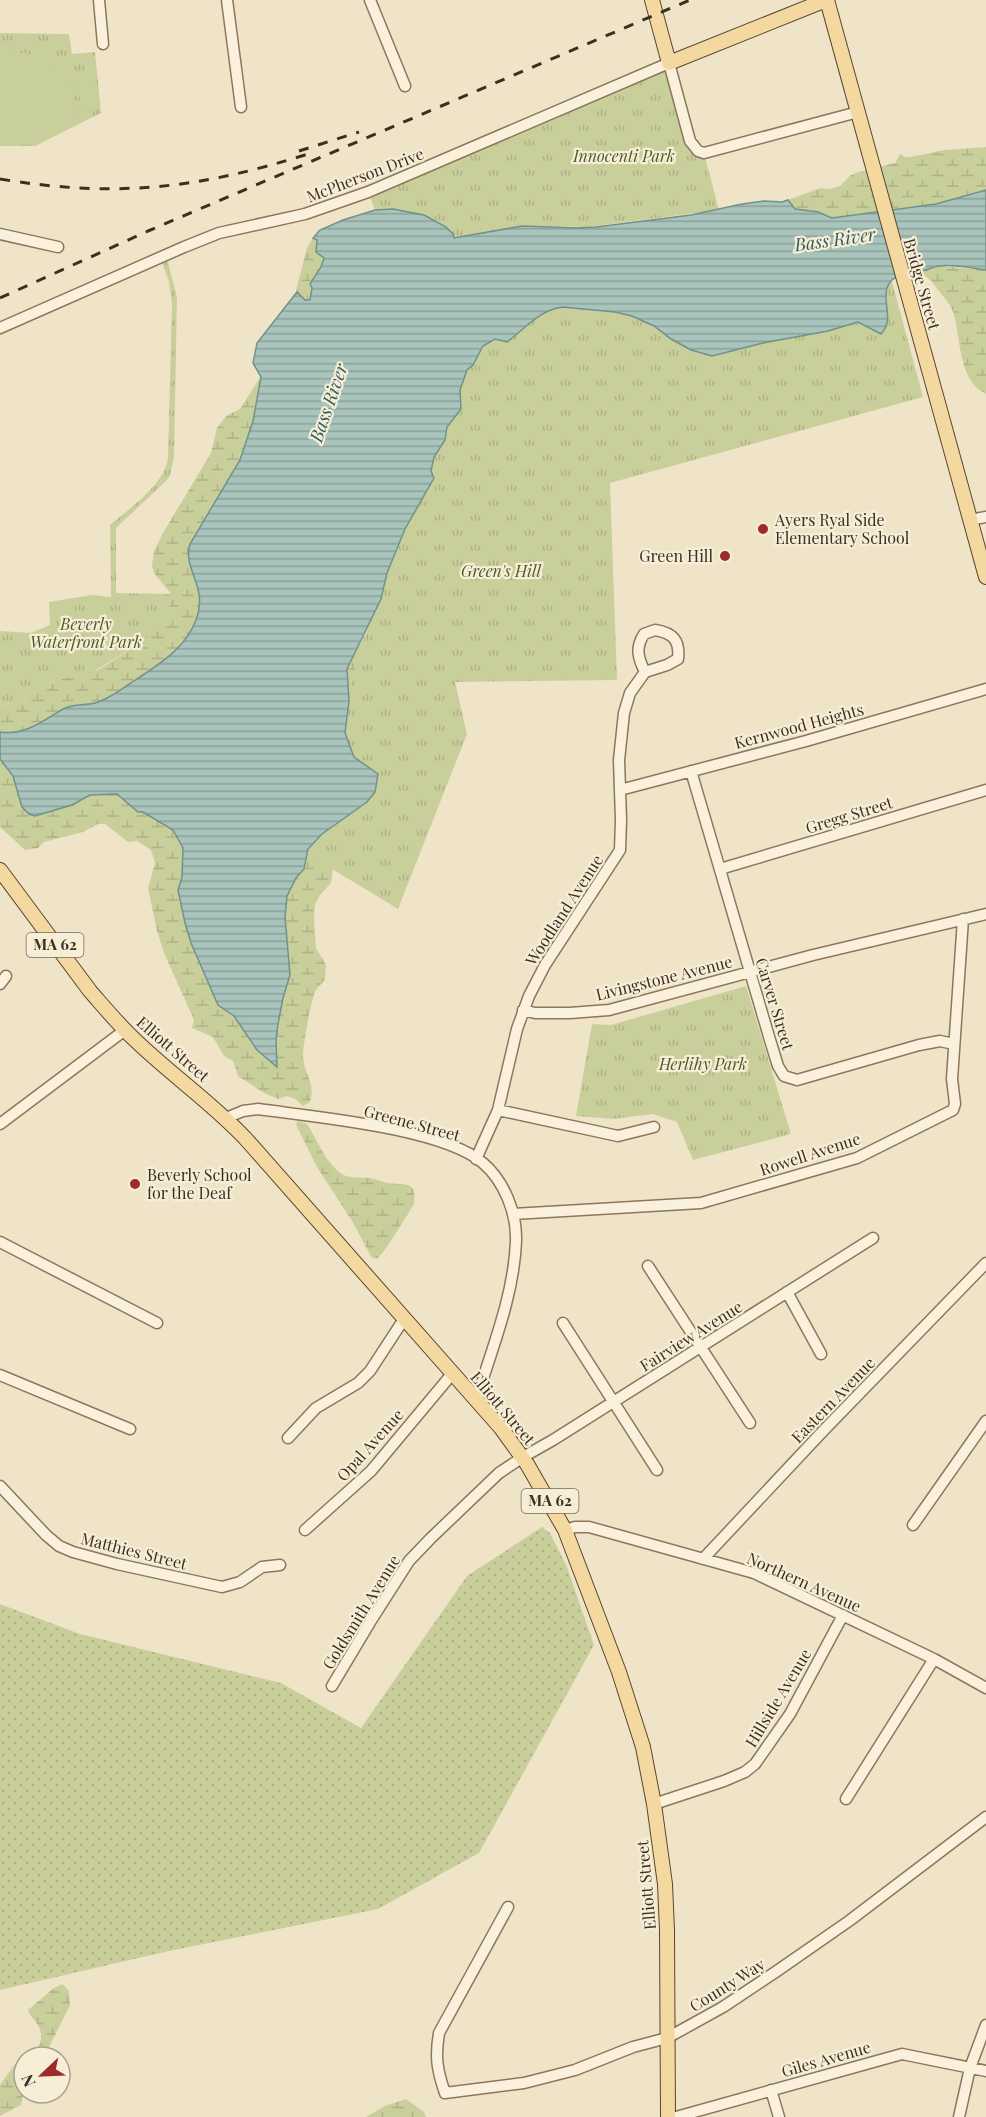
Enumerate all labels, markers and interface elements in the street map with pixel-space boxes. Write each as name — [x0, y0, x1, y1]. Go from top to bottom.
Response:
street label: McPherson Drive — [303, 143, 426, 207]
park label: Innocenti Park — [572, 145, 675, 166]
water label: Bass River — [792, 221, 878, 257]
street label: Bridge Street — [899, 236, 946, 332]
water label: Bass River — [303, 359, 353, 446]
place label: Ayers Ryal Side Elementary School — [774, 509, 910, 548]
marker: Ayers Ryal Side Elementary School — [756, 522, 770, 536]
place label: Green Hill — [639, 545, 713, 566]
marker: Green Hill — [718, 549, 732, 563]
park label: Green's Hill — [461, 560, 541, 581]
park label: Beverly Waterfront Park — [30, 613, 142, 652]
street label: Kernwood Heights — [732, 698, 866, 753]
street label: Gregg Street — [803, 791, 895, 838]
street label: Woodland Avenue — [519, 850, 607, 970]
road number: MA 62 — [26, 933, 84, 957]
street label: Livingstone Avenue — [593, 950, 734, 1005]
street label: Carver Street — [751, 955, 800, 1053]
street label: Elliott Street — [133, 1011, 214, 1086]
park label: Herlihy Park — [658, 1053, 747, 1074]
street label: Greene Street — [362, 1100, 463, 1146]
street label: Rowell Avenue — [757, 1127, 863, 1180]
place label: Beverly School for the Deaf — [147, 1164, 252, 1203]
marker: Beverly School for the Deaf — [128, 1177, 142, 1191]
street label: Fairview Avenue — [635, 1296, 746, 1376]
street label: Eastern Avenue — [786, 1352, 879, 1447]
street label: Elliott Street — [467, 1367, 540, 1449]
street label: Opal Avenue — [332, 1404, 408, 1485]
road number: MA 62 — [522, 1489, 578, 1513]
street label: Matthies Street — [79, 1527, 190, 1574]
street label: Northern Avenue — [744, 1547, 865, 1616]
street label: Goldsmith Avenue — [317, 1551, 404, 1673]
street label: Hillside Avenue — [740, 1645, 815, 1751]
street label: Elliott Street — [631, 1839, 660, 1931]
street label: County Way — [685, 1953, 768, 2016]
street label: Giles Avenue — [779, 2036, 873, 2081]
north arrow — [12, 2045, 72, 2105]
text: N — [16, 2071, 40, 2090]

